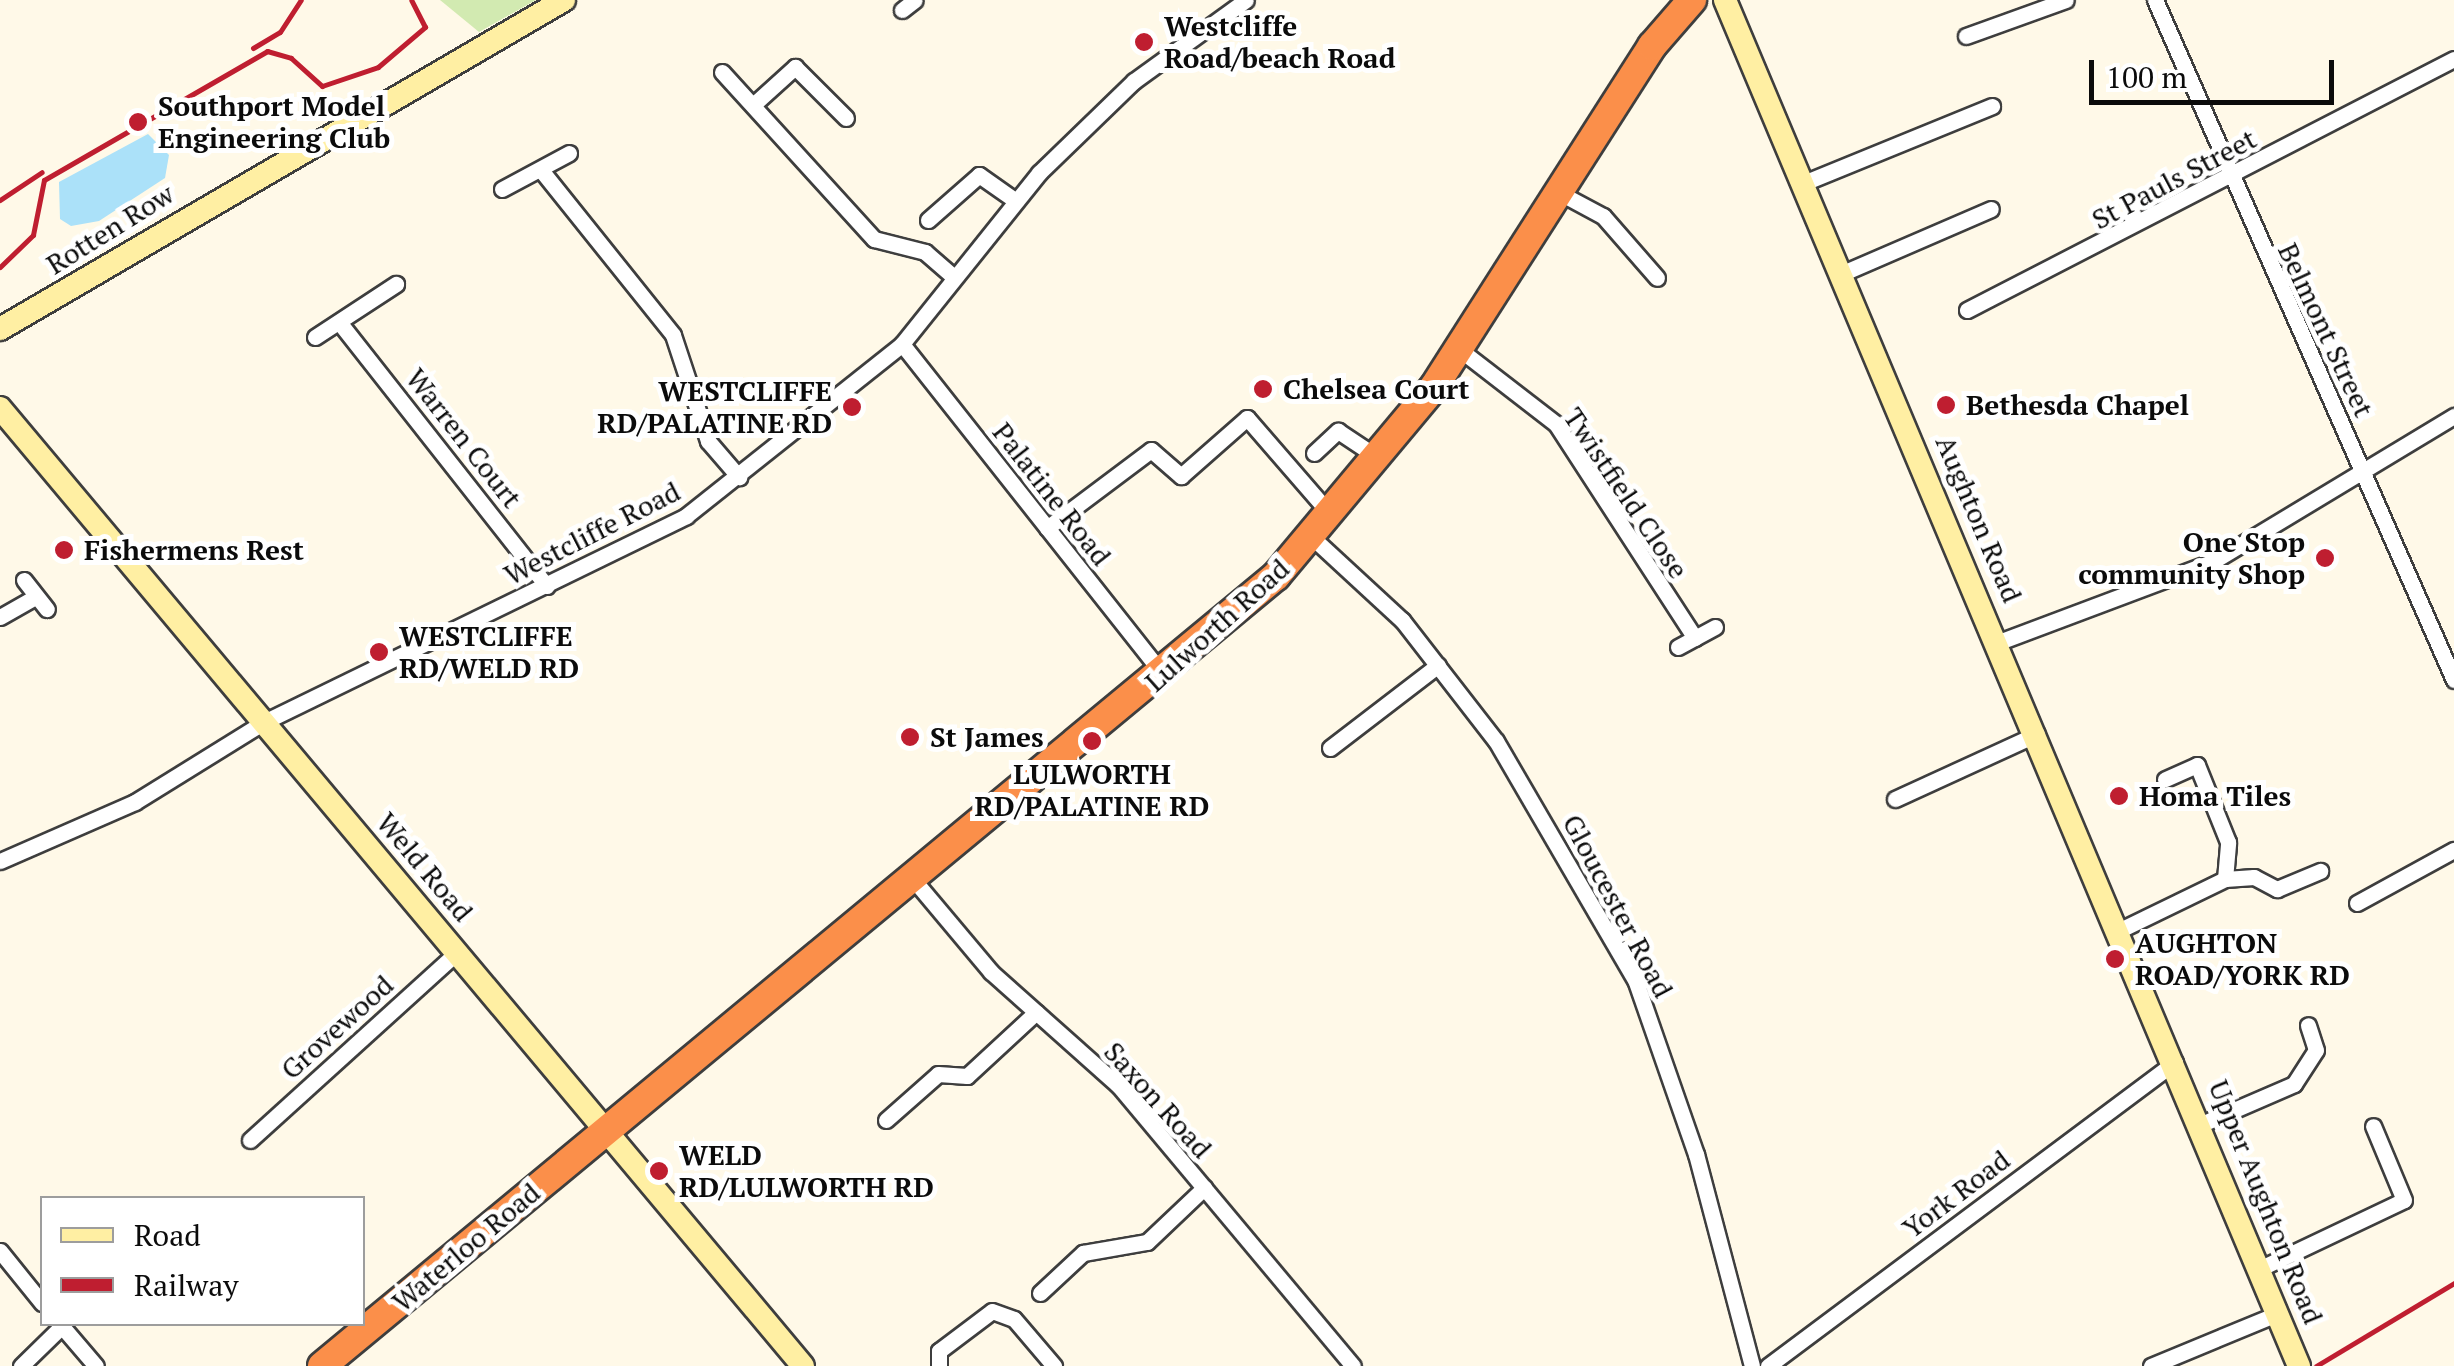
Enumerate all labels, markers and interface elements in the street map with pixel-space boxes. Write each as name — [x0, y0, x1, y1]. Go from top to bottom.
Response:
place label: Westcliffe Road/beach Road — [1164, 9, 1395, 75]
marker: Westcliffe Road/beach Road — [1133, 31, 1155, 53]
scale bar — [2094, 40, 2339, 102]
text: 100 m — [2106, 57, 2187, 97]
place label: Southport Model Engineering Club — [158, 89, 390, 155]
marker: Southport Model Engineering Club — [127, 111, 149, 133]
street label: St Pauls Street — [2086, 122, 2262, 236]
street label: Rotten Row — [40, 177, 180, 281]
street label: Belmont Street — [2271, 238, 2381, 422]
street label: Warren Court — [399, 362, 529, 514]
place label: Chelsea Court — [1283, 372, 1469, 406]
place label: WESTCLIFFE RD/PALATINE RD — [597, 374, 832, 440]
marker: Chelsea Court — [1252, 378, 1274, 400]
place label: Bethesda Chapel — [1966, 388, 2189, 422]
marker: Bethesda Chapel — [1935, 394, 1957, 416]
marker: WESTCLIFFE RD/PALATINE RD — [841, 396, 863, 418]
street label: Twistfield Close — [1557, 401, 1695, 585]
street label: Palatine Road — [986, 416, 1118, 572]
street label: Aughton Road — [1929, 430, 2029, 608]
street label: Westcliffe Road — [498, 474, 686, 592]
place label: One Stop community Shop — [2078, 525, 2305, 591]
place label: Fishermens Rest — [84, 533, 304, 567]
marker: Fishermens Rest — [53, 539, 75, 561]
marker: One Stop community Shop — [2314, 547, 2336, 569]
street label: Lulworth Road — [1138, 552, 1296, 698]
place label: WESTCLIFFE RD/WELD RD — [399, 619, 579, 685]
marker: WESTCLIFFE RD/WELD RD — [368, 641, 390, 663]
place label: St James — [930, 720, 1044, 754]
marker: St James — [899, 726, 921, 748]
marker: LULWORTH RD/PALATINE RD — [1081, 730, 1103, 752]
place label: LULWORTH RD/PALATINE RD — [975, 757, 1209, 823]
place label: Homa Tiles — [2139, 779, 2291, 813]
marker: Homa Tiles — [2108, 785, 2130, 807]
street label: Weld Road — [370, 806, 480, 928]
street label: Gloucester Road — [1556, 809, 1680, 1003]
place label: AUGHTON ROAD/YORK RD — [2135, 926, 2350, 992]
marker: AUGHTON ROAD/YORK RD — [2104, 948, 2126, 970]
street label: Grovewood — [274, 968, 400, 1086]
street label: Saxon Road — [1097, 1035, 1219, 1165]
street label: Upper Aughton Road — [2202, 1075, 2330, 1329]
place label: WELD RD/LULWORTH RD — [679, 1138, 934, 1204]
street label: York Road — [1896, 1143, 2016, 1245]
marker: WELD RD/LULWORTH RD — [648, 1160, 670, 1182]
street label: Waterloo Road — [385, 1176, 547, 1318]
legend — [40, 1196, 365, 1326]
text: Road — [134, 1215, 201, 1255]
text: Railway — [134, 1265, 238, 1305]

